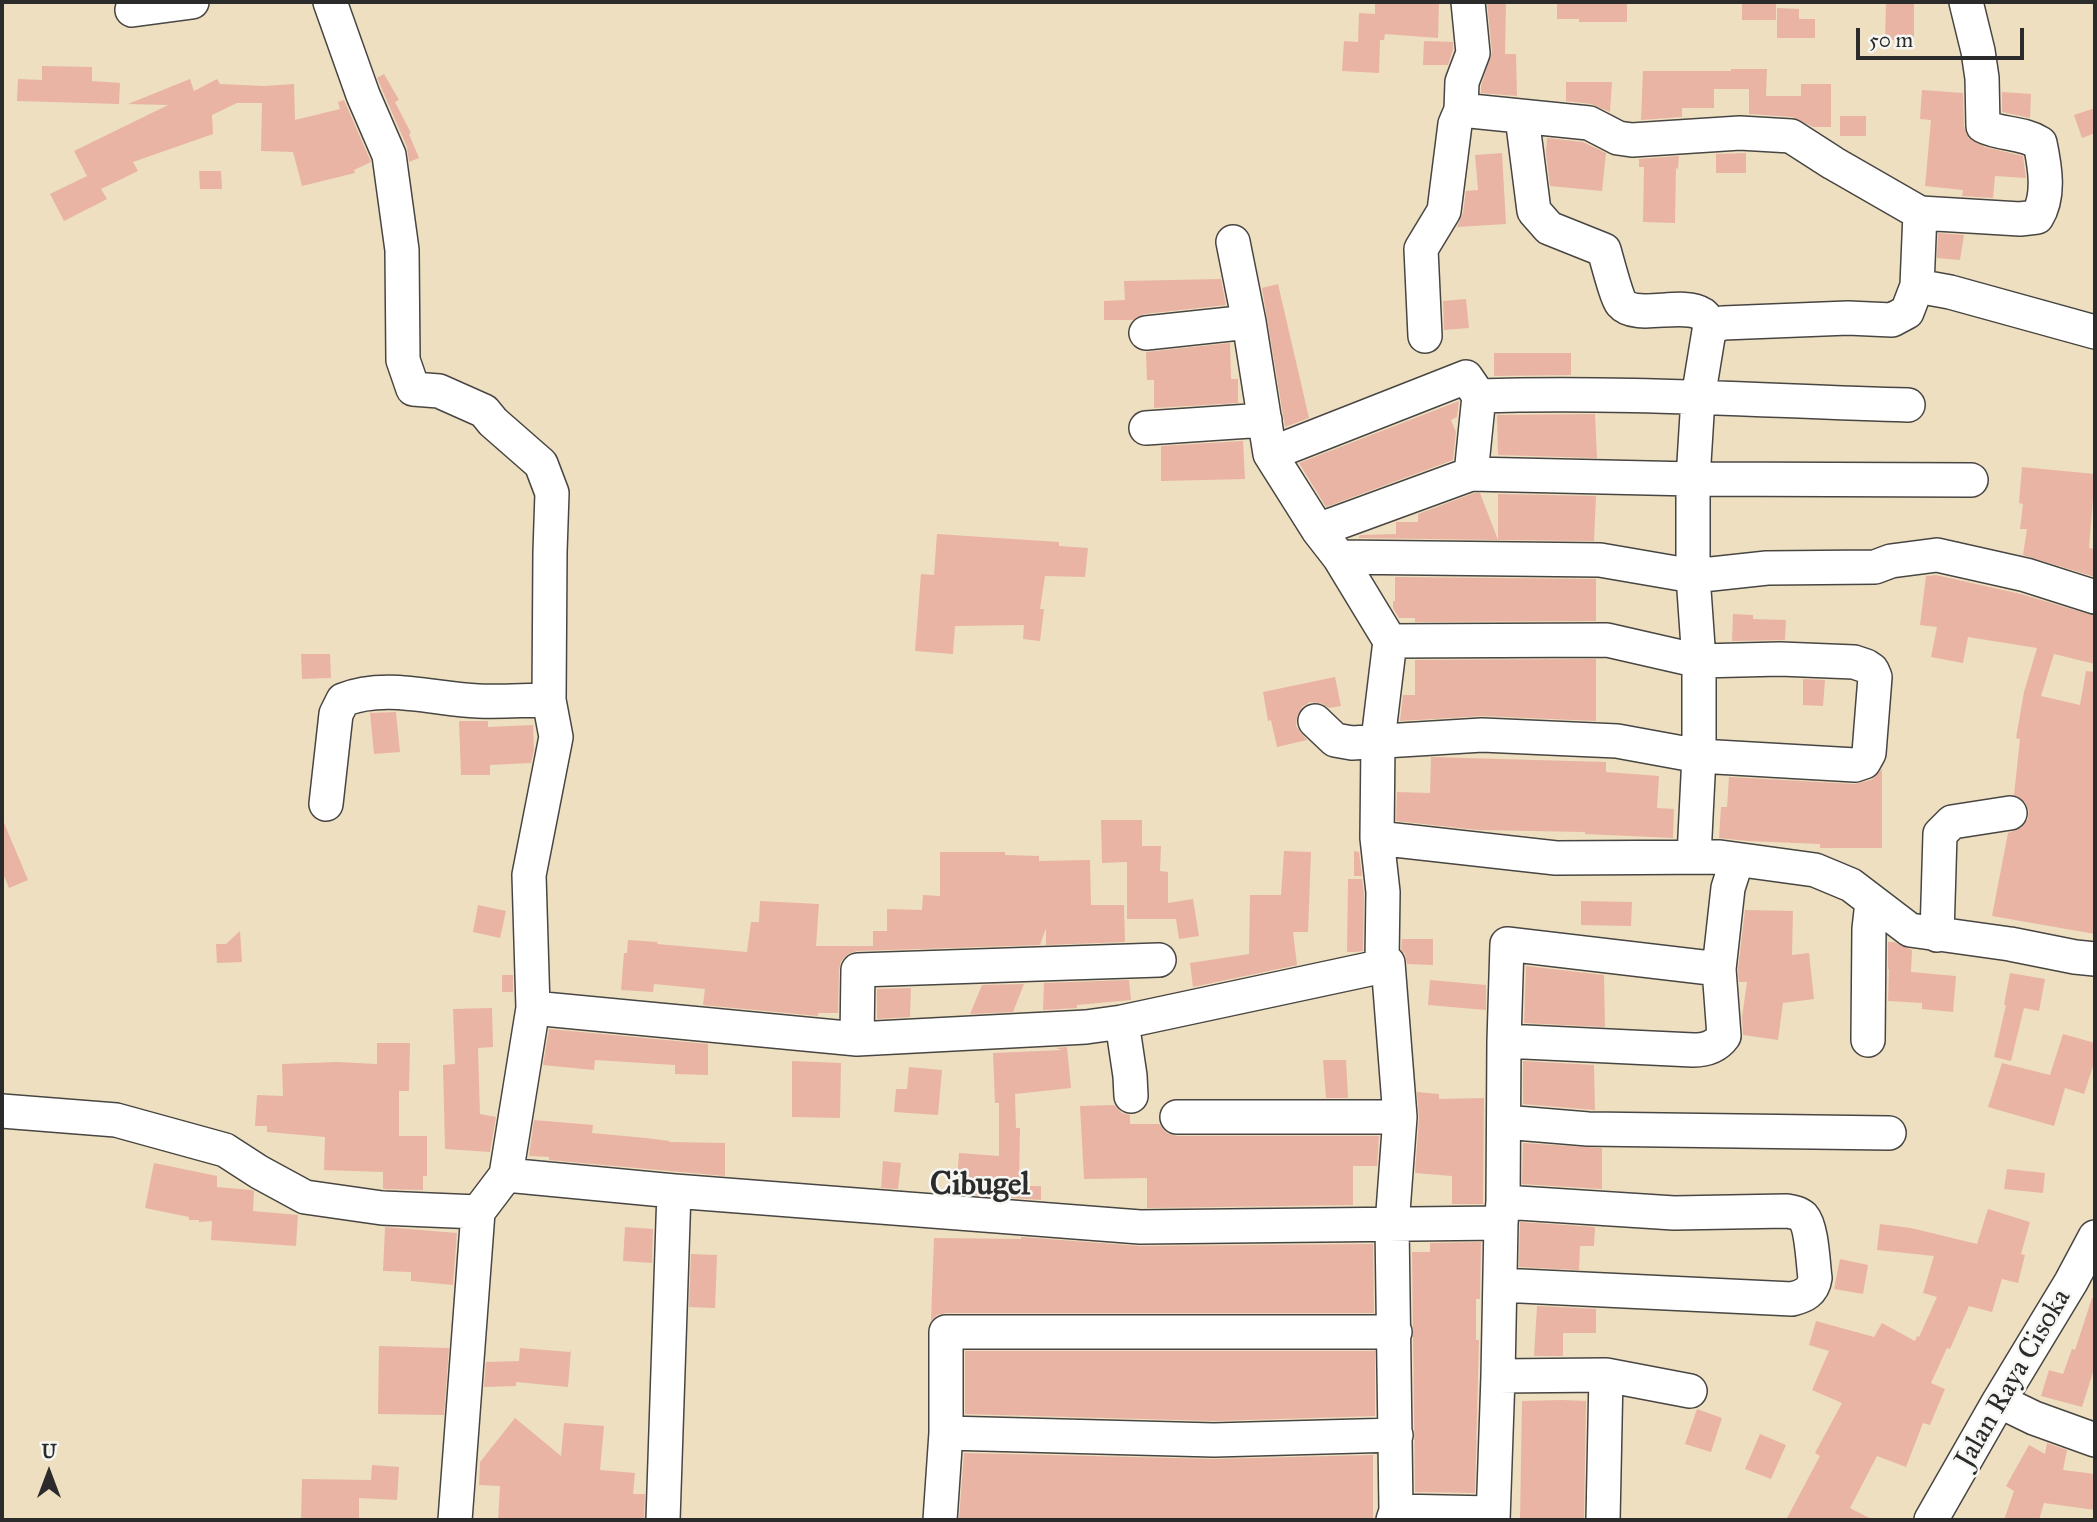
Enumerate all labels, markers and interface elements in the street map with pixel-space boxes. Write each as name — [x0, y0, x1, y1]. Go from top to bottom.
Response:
scale bar — [1859, 14, 2027, 58]
text: 50 m — [1869, 27, 1913, 53]
district label: Cibugel — [930, 1167, 1030, 1205]
street label: Jalan Raya Cisoka — [1949, 1284, 2079, 1474]
north arrow — [14, 1438, 84, 1508]
text: U — [41, 1440, 57, 1463]

